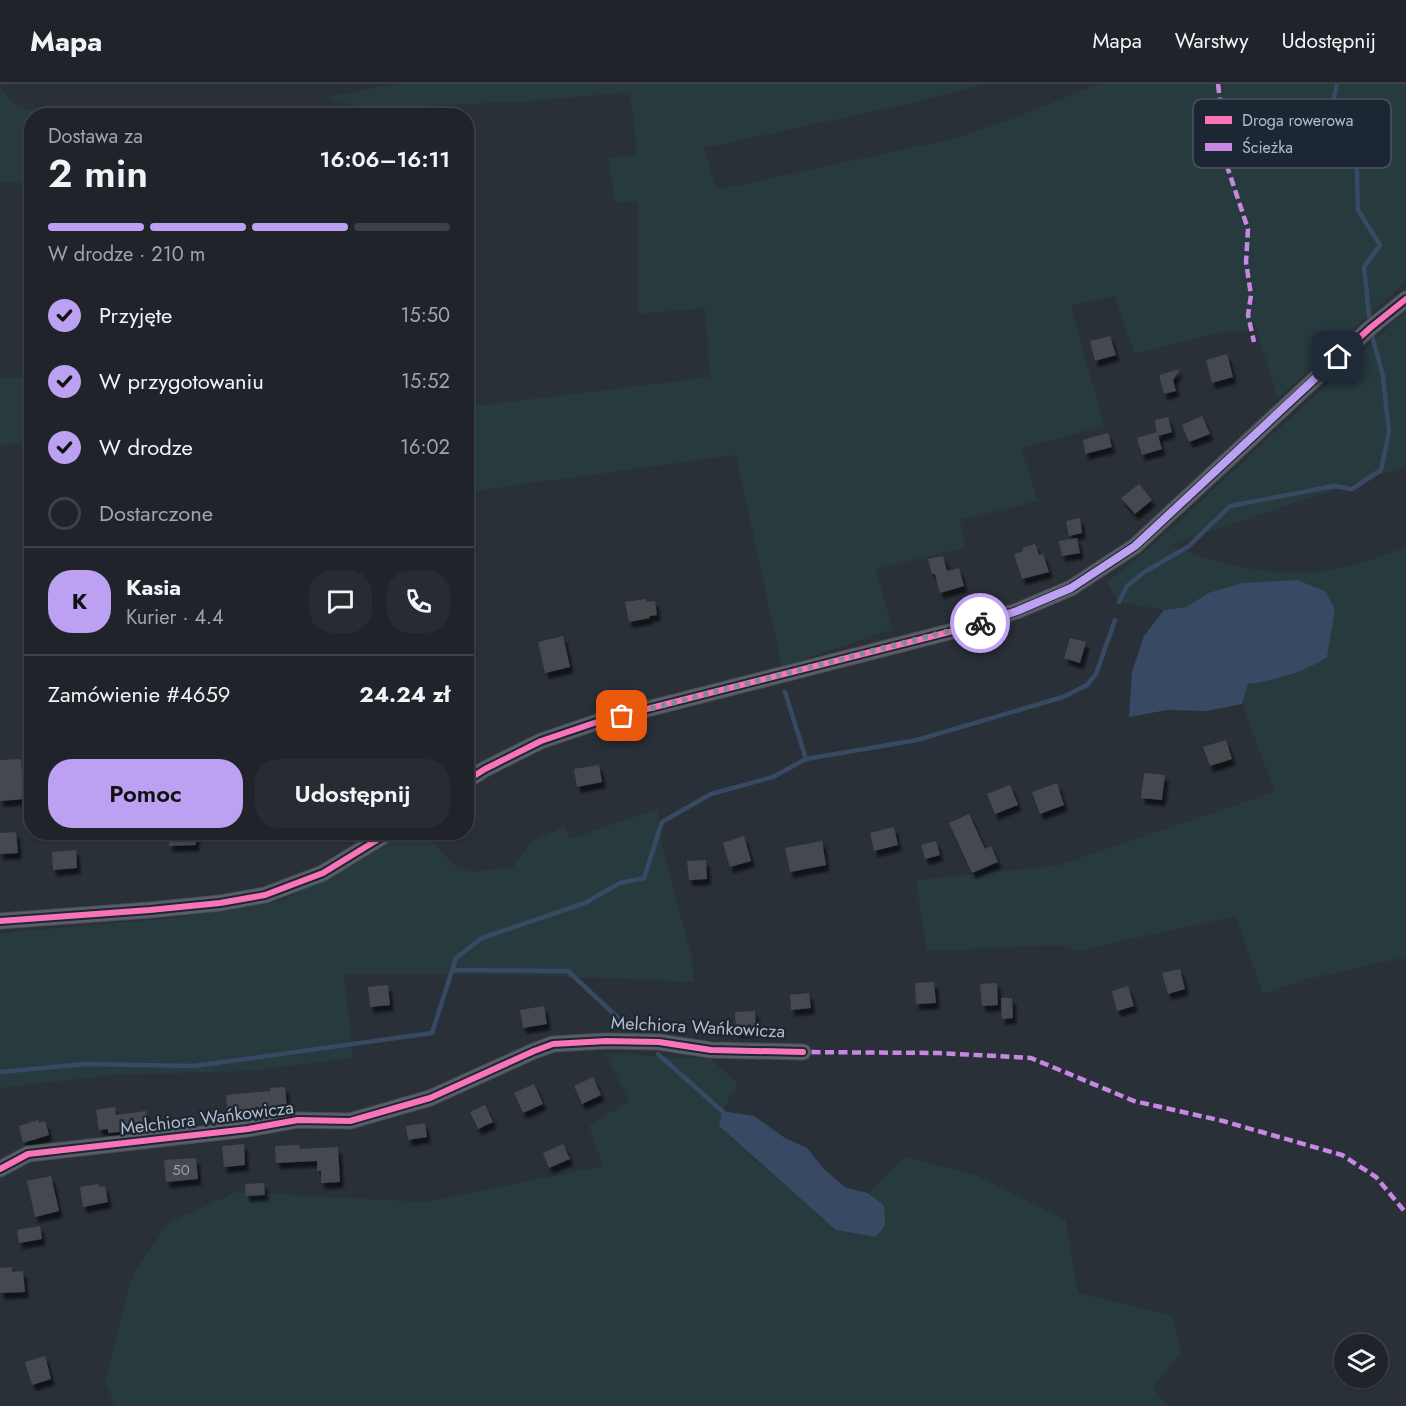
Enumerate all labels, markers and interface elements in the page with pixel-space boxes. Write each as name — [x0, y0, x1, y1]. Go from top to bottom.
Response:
text: Mapa — [30, 21, 102, 62]
text: Mapa — [1093, 26, 1142, 56]
text: Warstwy — [1175, 26, 1248, 56]
text: Udostępnij — [1281, 26, 1376, 56]
legend — [1193, 99, 1391, 168]
text: Droga rowerowa — [1242, 109, 1353, 132]
text: Dostawa za — [48, 122, 143, 151]
text: Ścieżka — [1242, 136, 1293, 159]
text: 16:06–16:11 — [320, 143, 450, 175]
text: 2 min — [48, 145, 148, 202]
text: W drodze · 210 m — [48, 240, 205, 269]
icon: check — [48, 299, 81, 332]
text: Przyjęte — [99, 299, 172, 331]
text: 15:50 — [400, 301, 450, 330]
pin — [1312, 331, 1363, 382]
icon: home — [1321, 340, 1354, 373]
icon: check — [48, 365, 81, 398]
text: W przygotowaniu — [99, 365, 264, 397]
text: 15:52 — [401, 367, 450, 396]
icon: check — [48, 431, 81, 464]
text: W drodze — [99, 431, 193, 463]
text: 16:02 — [400, 433, 450, 462]
text: Dostarczone — [99, 497, 213, 529]
button: chat — [309, 570, 372, 633]
button: phone — [387, 570, 450, 633]
text: Kasia — [126, 571, 181, 603]
text: K — [72, 585, 87, 617]
courier — [950, 593, 1010, 653]
text: Kurier · 4.4 — [126, 603, 224, 632]
icon: bike — [964, 607, 997, 640]
text: Zamówienie #4659 — [48, 678, 231, 710]
text: 24.24 zł — [359, 678, 450, 710]
pin — [596, 690, 647, 741]
icon: bag — [605, 699, 638, 732]
button: Pomoc — [48, 759, 243, 828]
button: Udostępnij — [255, 759, 450, 828]
street label: Melchiora Wańkowicza — [610, 1009, 786, 1045]
street label: Melchiora Wańkowicza — [119, 1094, 295, 1142]
house number: 50 — [172, 1159, 190, 1181]
map controls — [1334, 1334, 1388, 1388]
button: layers — [1334, 1334, 1388, 1388]

